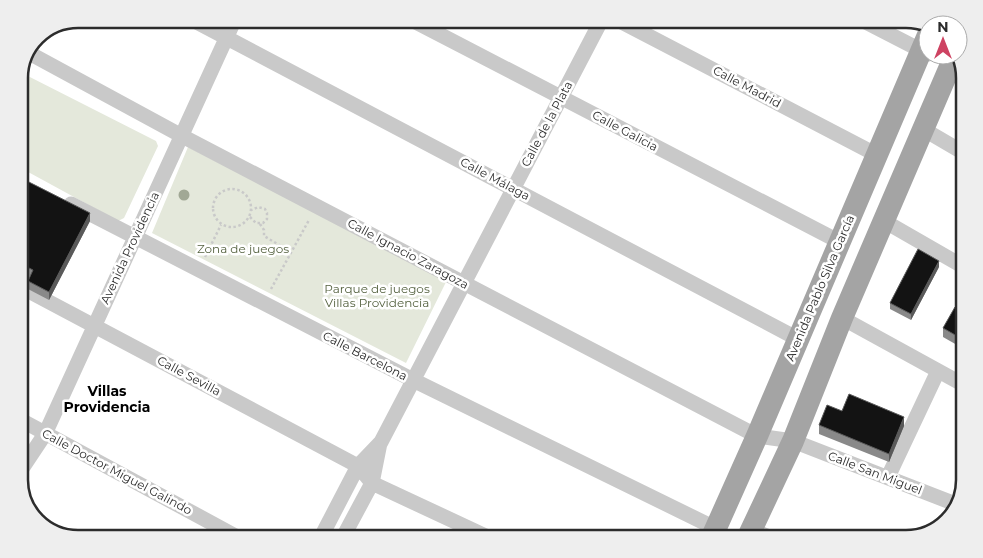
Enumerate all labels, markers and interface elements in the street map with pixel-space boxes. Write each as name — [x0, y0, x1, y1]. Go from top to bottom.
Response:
north arrow — [918, 15, 968, 65]
text: N — [937, 18, 949, 36]
street label: Calle Madrid — [711, 62, 784, 111]
street label: Calle de la Plata — [518, 78, 575, 169]
street label: Calle Galicia — [590, 107, 661, 154]
street label: Calle Málaga — [458, 154, 533, 203]
street label: Avenida Providencia — [97, 189, 162, 306]
street label: Avenida Pablo Silva García — [782, 212, 857, 363]
street label: Calle Ignacio Zaragoza — [345, 215, 471, 292]
park label: Zona de juegos — [197, 241, 289, 256]
park label: Parque de juegos Villas Providencia — [324, 281, 430, 310]
street label: Calle Barcelona — [320, 328, 410, 383]
street label: Calle Sevilla — [155, 352, 224, 399]
district label: Villas Providencia — [64, 382, 150, 416]
street label: Calle Doctor Miguel Galindo — [40, 426, 195, 518]
street label: Calle San Miguel — [826, 448, 924, 497]

